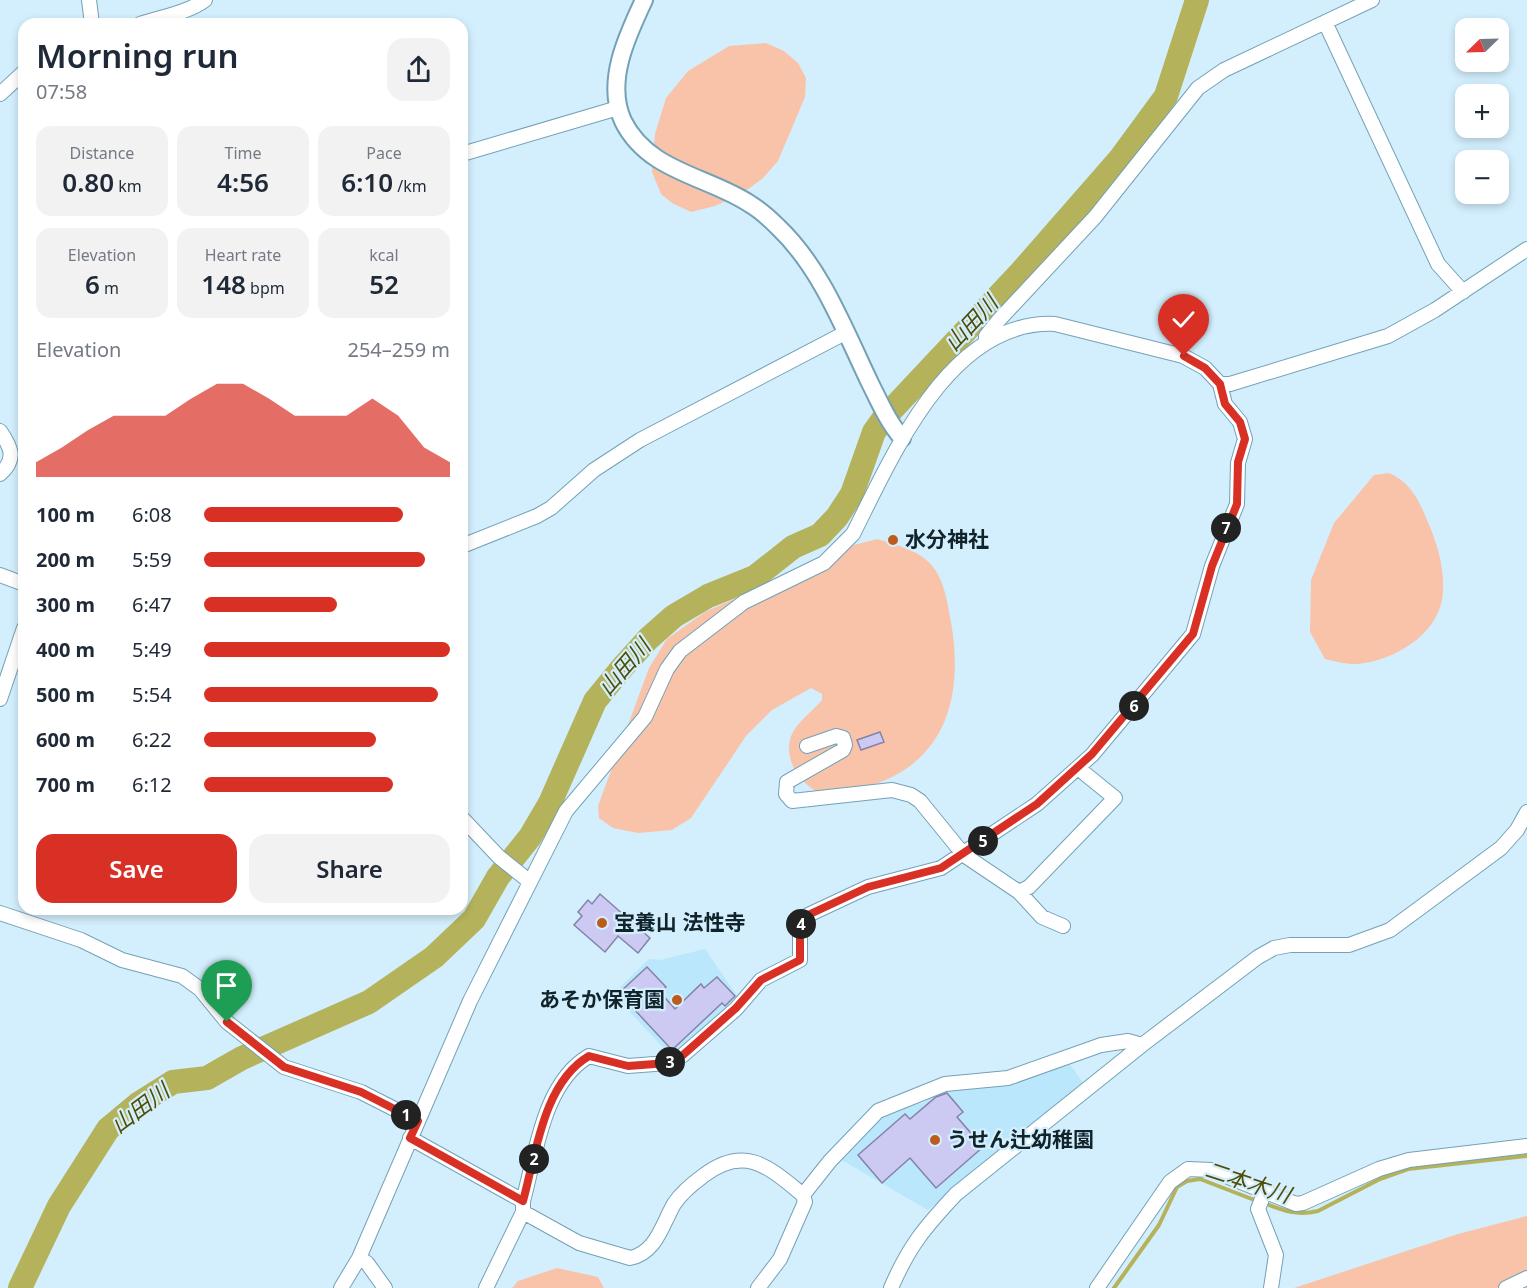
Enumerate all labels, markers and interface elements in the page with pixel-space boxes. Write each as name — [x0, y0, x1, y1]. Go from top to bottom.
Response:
north arrow — [1455, 18, 1509, 72]
map controls — [1455, 18, 1509, 204]
text: Morning run — [36, 33, 238, 78]
button: share — [387, 38, 450, 101]
text: 07:58 — [36, 78, 87, 105]
button: + — [1455, 84, 1509, 138]
text: Distance — [70, 142, 134, 164]
text: Time — [224, 142, 262, 164]
text: Pace — [366, 142, 402, 164]
button: − — [1455, 150, 1509, 204]
text: 0.80 — [62, 164, 114, 200]
text: 4:56 — [217, 164, 269, 200]
text: 6:10 — [341, 164, 393, 200]
text: km — [114, 175, 142, 197]
text: /km — [393, 175, 427, 197]
text: Elevation — [68, 244, 136, 266]
text: Heart rate — [205, 244, 281, 266]
text: kcal — [369, 244, 399, 266]
text: 6 — [85, 266, 100, 302]
text: 148 — [201, 266, 246, 302]
text: 52 — [369, 266, 399, 302]
text: m — [100, 277, 119, 299]
text: bpm — [246, 277, 285, 299]
water label: 山田川 — [937, 286, 1005, 357]
pin — [1158, 294, 1209, 356]
icon: check — [1167, 303, 1200, 336]
text: Elevation — [36, 336, 121, 363]
text: 254–259 m — [347, 336, 450, 363]
text: 100 m — [36, 501, 95, 528]
text: 6:08 — [132, 501, 172, 528]
pin: 7 — [1211, 513, 1241, 543]
text: 7 — [1221, 517, 1231, 539]
place label: 水分神社 — [905, 525, 989, 553]
marker: 水分神社 — [886, 533, 900, 547]
text: 200 m — [36, 546, 95, 573]
text: 5:59 — [132, 546, 172, 573]
text: 300 m — [36, 591, 95, 618]
text: 6:47 — [132, 591, 172, 618]
water label: 山田川 — [590, 630, 658, 701]
text: 400 m — [36, 636, 95, 663]
text: 5:49 — [132, 636, 172, 663]
text: 500 m — [36, 681, 95, 708]
text: 5:54 — [132, 681, 172, 708]
pin: 6 — [1119, 691, 1149, 721]
text: 6 — [1129, 695, 1139, 717]
text: 600 m — [36, 726, 95, 753]
text: 6:22 — [132, 726, 172, 753]
text: 700 m — [36, 771, 95, 798]
text: 6:12 — [132, 771, 172, 798]
pin: 5 — [968, 826, 998, 856]
text: 5 — [978, 830, 988, 852]
button: Save — [36, 834, 237, 903]
button: Share — [249, 834, 450, 903]
place label: 宝養山 法性寺 — [614, 908, 745, 936]
pin: 4 — [786, 909, 816, 939]
text: 4 — [796, 913, 806, 935]
marker: 宝養山 法性寺 — [595, 916, 609, 930]
pin — [201, 960, 252, 1022]
icon: arrive — [210, 969, 243, 1002]
place label: あそか保育園 — [539, 985, 665, 1013]
marker: あそか保育園 — [670, 993, 684, 1007]
pin: 3 — [655, 1047, 685, 1077]
text: 3 — [665, 1051, 675, 1073]
water label: 山田川 — [104, 1074, 176, 1139]
pin: 1 — [391, 1100, 421, 1130]
text: 1 — [401, 1104, 411, 1126]
place label: うせん辻幼稚園 — [947, 1125, 1094, 1153]
marker: うせん辻幼稚園 — [928, 1133, 942, 1147]
pin: 2 — [519, 1144, 549, 1174]
text: 2 — [529, 1148, 539, 1170]
water label: 二本木川 — [1202, 1153, 1297, 1210]

